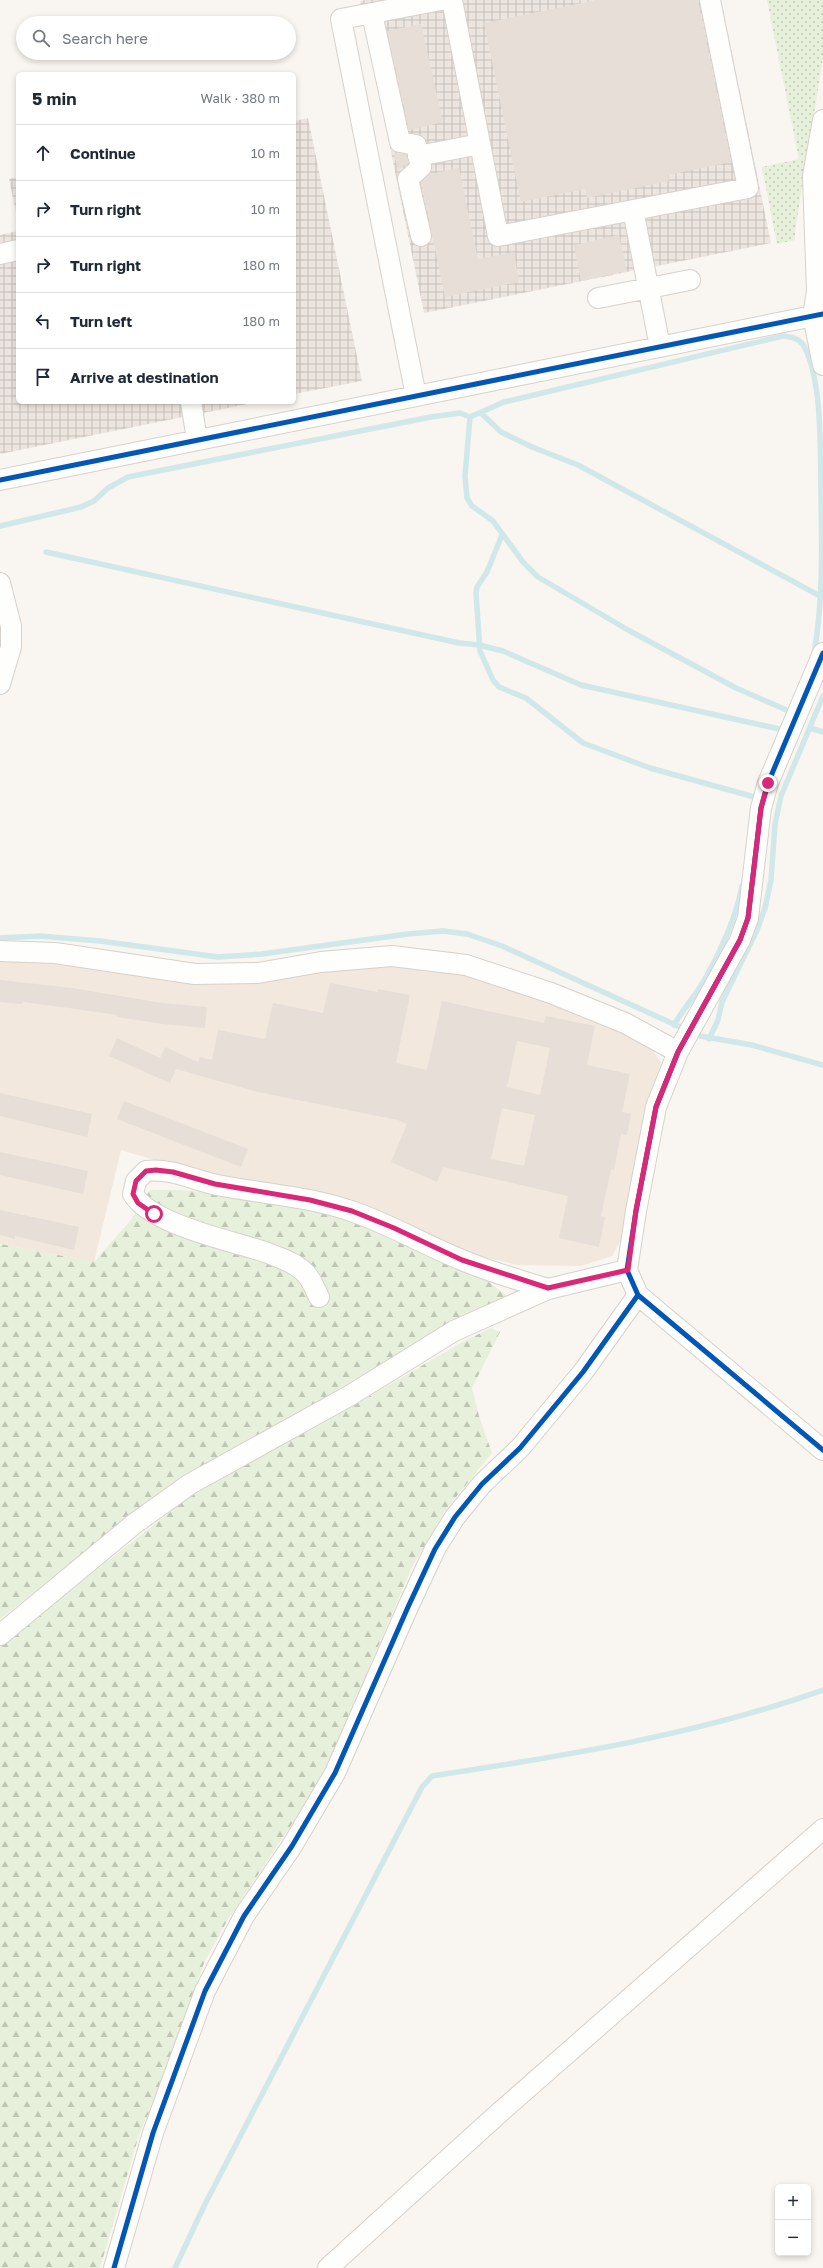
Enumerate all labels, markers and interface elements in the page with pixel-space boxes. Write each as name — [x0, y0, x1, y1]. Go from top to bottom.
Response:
search box — [16, 16, 296, 60]
icon: search — [30, 27, 52, 49]
text: Search here — [62, 29, 148, 47]
text: 5 min — [32, 88, 76, 109]
text: Walk · 380 m — [200, 90, 280, 106]
icon: ahead — [32, 142, 54, 164]
text: Continue — [70, 144, 136, 162]
text: 10 m — [251, 145, 280, 161]
icon: right — [32, 198, 54, 220]
text: Turn right — [70, 200, 141, 218]
text: 10 m — [251, 201, 280, 217]
icon: right — [32, 254, 54, 276]
text: Turn right — [70, 256, 141, 274]
text: 180 m — [243, 257, 280, 273]
icon: left — [32, 310, 54, 332]
text: Turn left — [70, 312, 132, 330]
text: 180 m — [243, 313, 280, 329]
icon: arrive — [32, 366, 54, 388]
text: Arrive at destination — [70, 368, 219, 386]
route end — [759, 774, 777, 792]
route start — [145, 1205, 163, 1223]
map controls — [775, 2184, 811, 2256]
button: + — [775, 2184, 811, 2220]
button: − — [775, 2220, 811, 2256]

